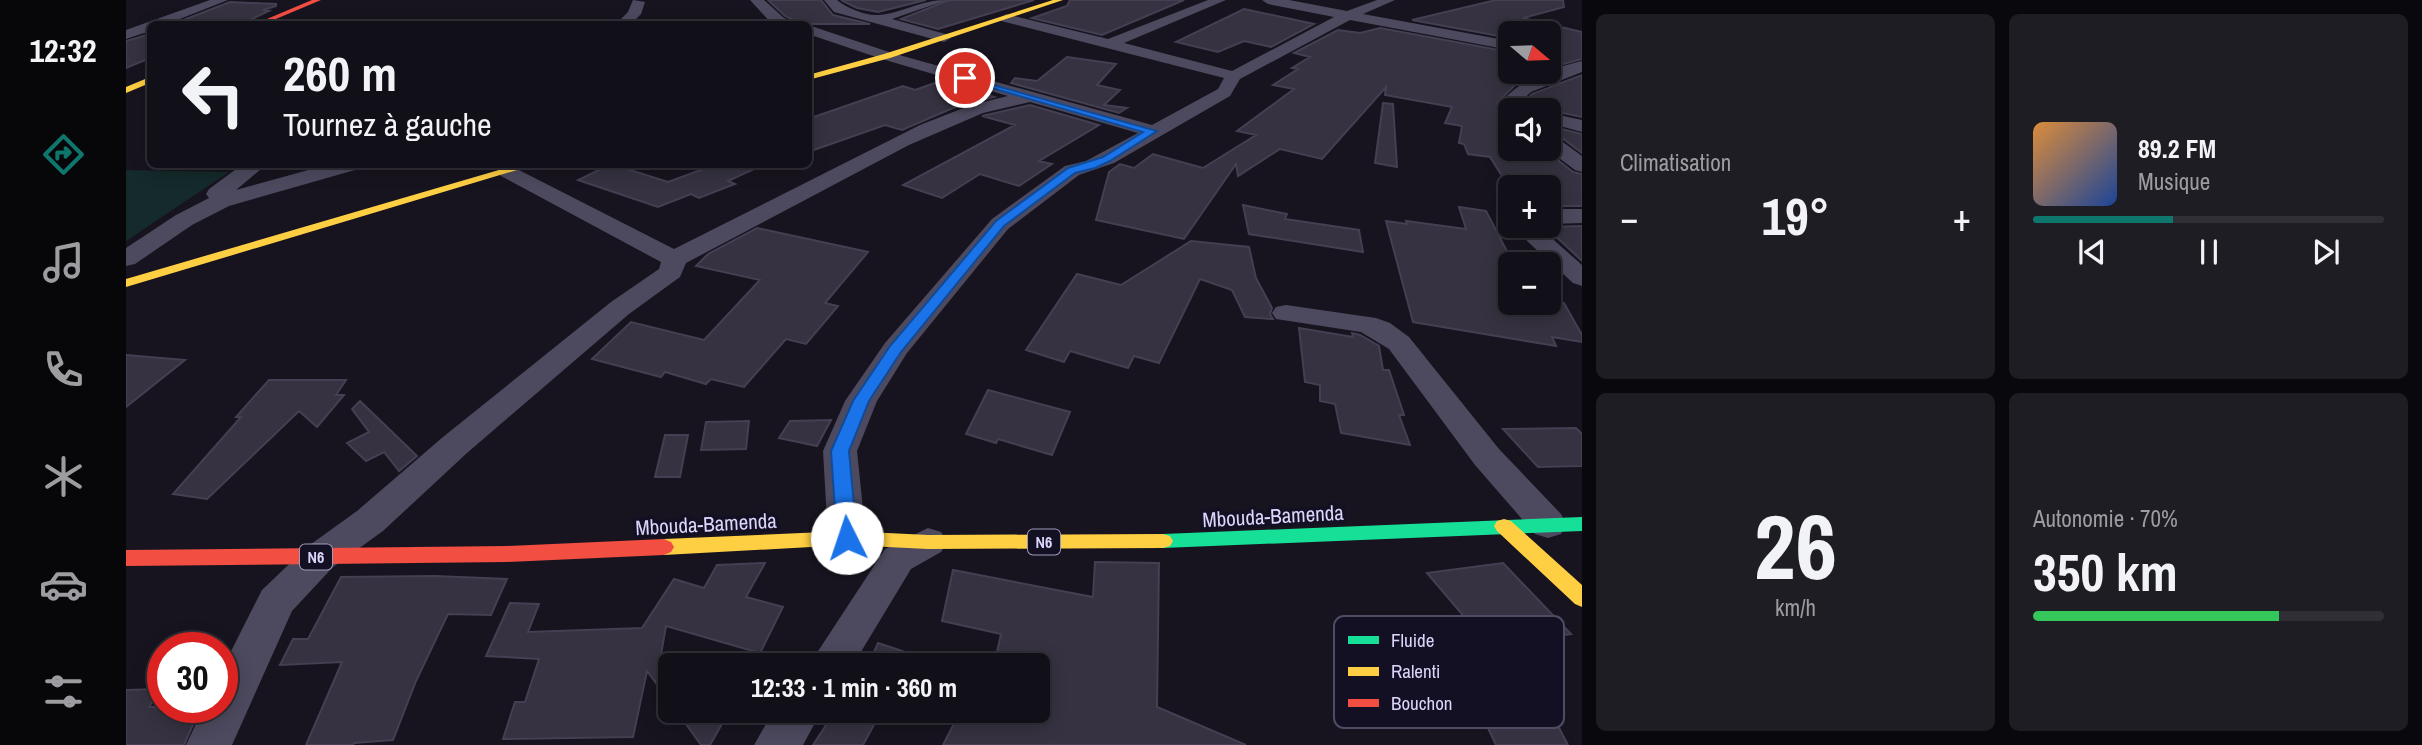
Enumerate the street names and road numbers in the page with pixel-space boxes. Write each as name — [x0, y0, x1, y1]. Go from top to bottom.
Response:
street label: Mbouda-Bamenda — [1202, 498, 1345, 534]
street label: Mbouda-Bamenda — [635, 506, 778, 542]
road number: N6 — [1028, 530, 1060, 554]
road number: N6 — [300, 544, 332, 570]

